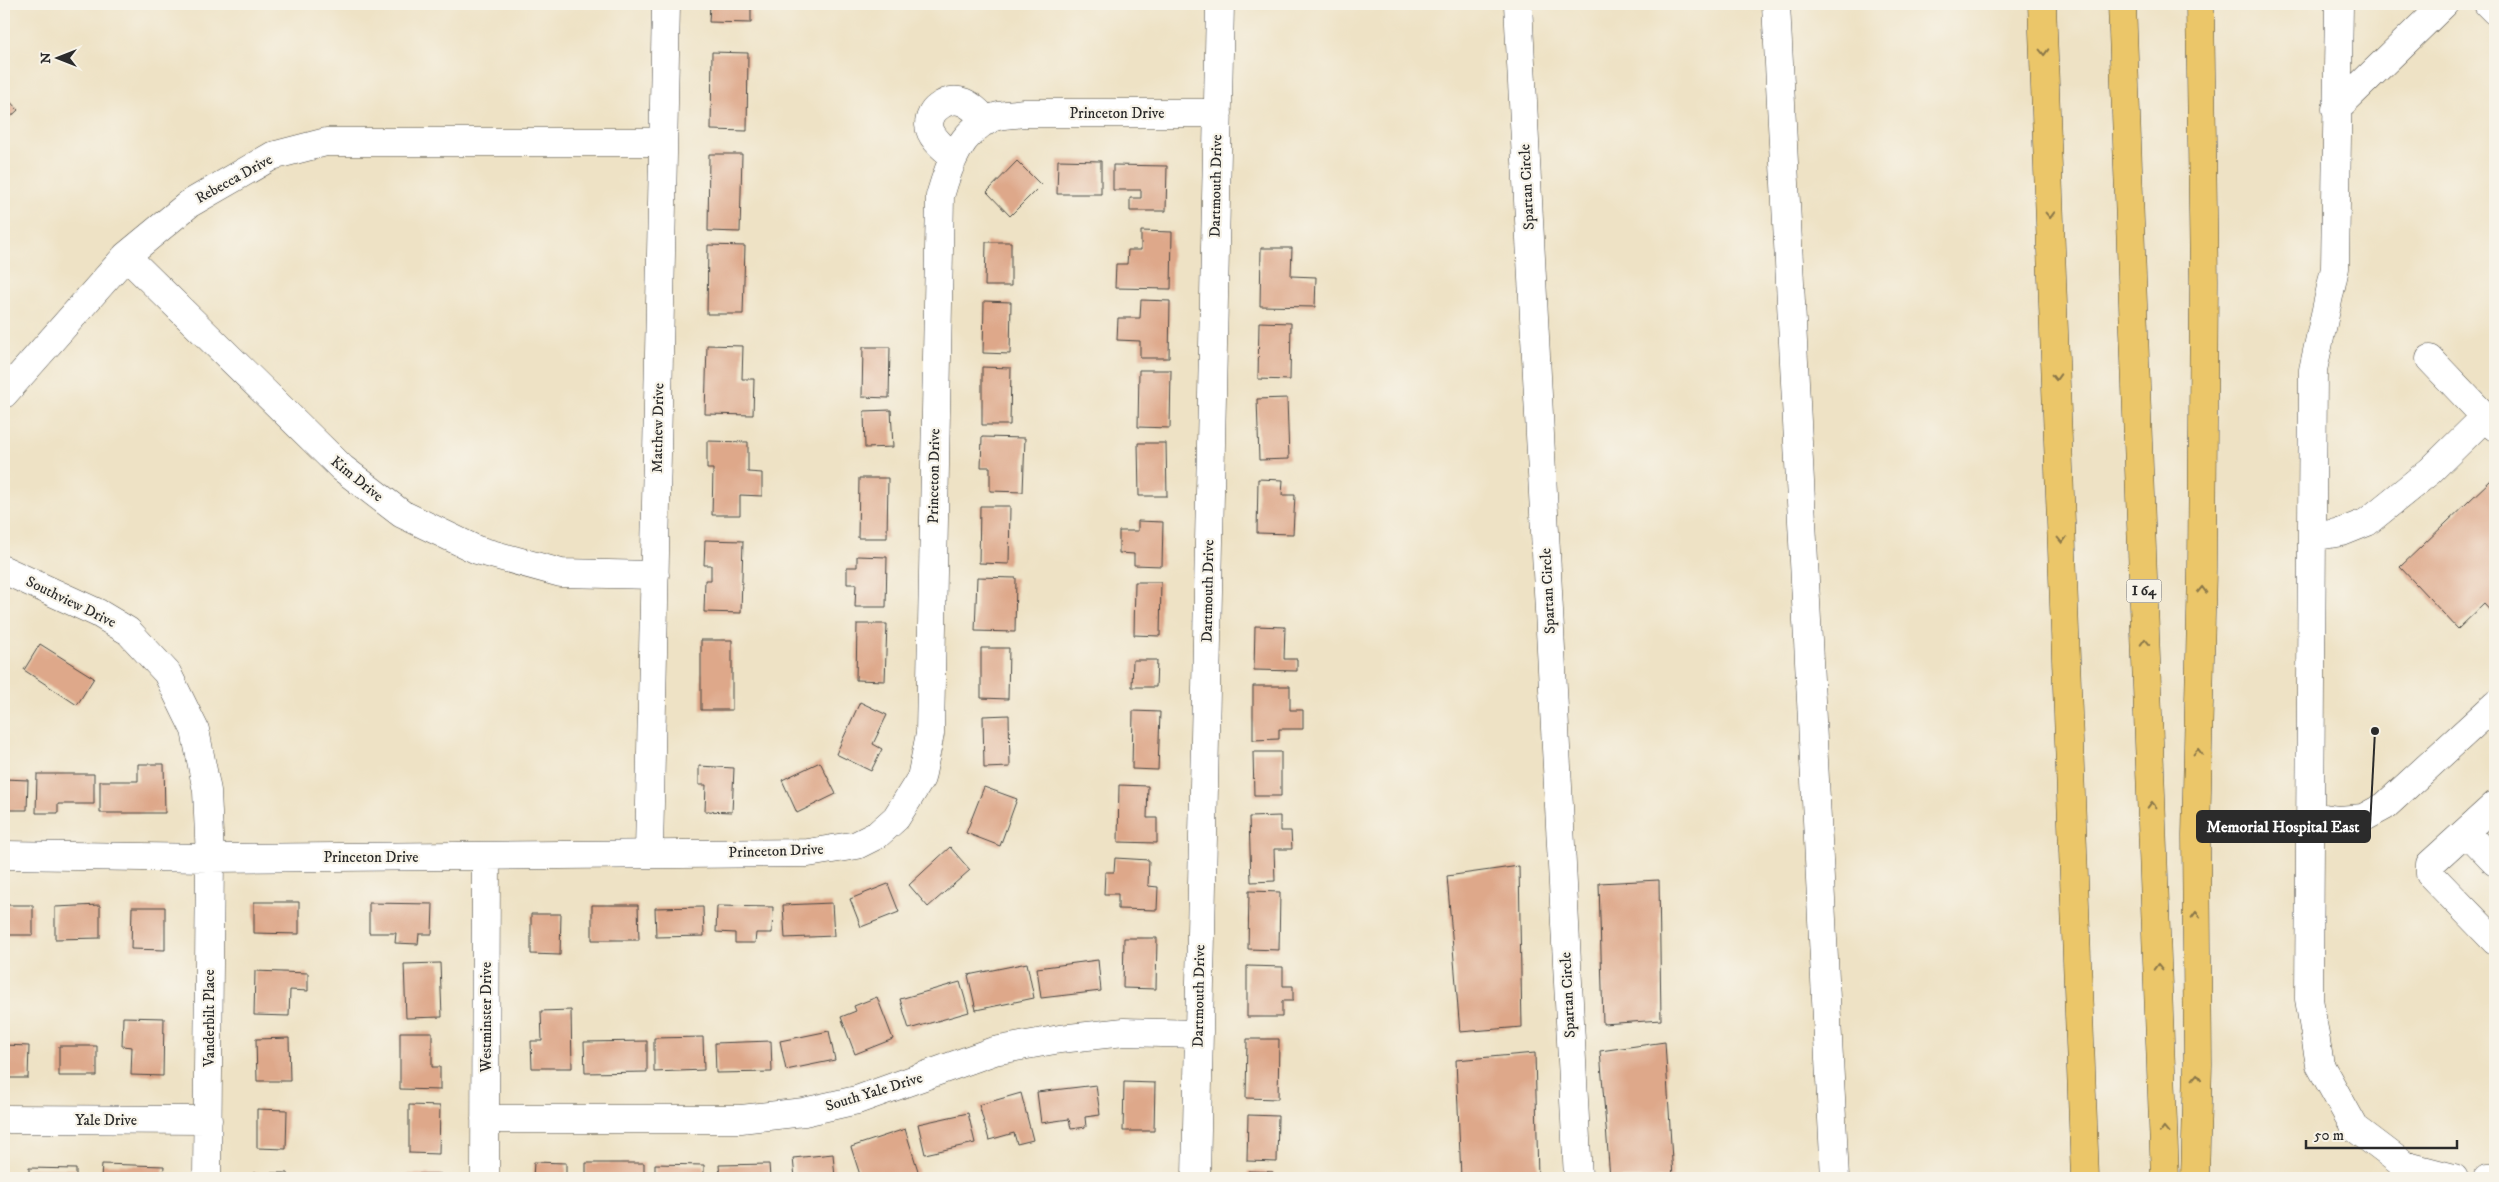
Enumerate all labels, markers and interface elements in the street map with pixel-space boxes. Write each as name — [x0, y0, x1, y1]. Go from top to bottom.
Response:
north arrow — [32, 32, 82, 82]
one-way arrow — [2039, 49, 2049, 57]
text: N — [37, 52, 55, 64]
street label: Princeton Drive — [1069, 104, 1165, 123]
street label: Dartmouth Drive — [1206, 134, 1226, 238]
street label: Spartan Circle — [1515, 144, 1539, 230]
street label: Rebecca Drive — [192, 150, 276, 208]
one-way arrow — [2045, 212, 2055, 219]
one-way arrow — [2051, 374, 2061, 381]
street label: Matthew Drive — [648, 383, 668, 473]
street label: Princeton Drive — [924, 428, 944, 524]
street label: Kim Drive — [327, 452, 387, 506]
one-way arrow — [2057, 536, 2067, 544]
street label: Dartmouth Drive — [1198, 539, 1218, 643]
street label: Spartan Circle — [1536, 548, 1560, 634]
street label: Southview Drive — [23, 572, 119, 632]
road number: I 64 — [2126, 580, 2162, 602]
one-way arrow — [2197, 585, 2207, 593]
one-way arrow — [2140, 638, 2151, 646]
one-way arrow — [2193, 748, 2203, 756]
one-way arrow — [2146, 801, 2157, 809]
callout: Memorial Hospital East — [2197, 811, 2370, 842]
text: Memorial Hospital East — [2207, 817, 2360, 837]
street label: Princeton Drive — [728, 840, 824, 862]
street label: Princeton Drive — [323, 848, 419, 867]
one-way arrow — [2191, 910, 2201, 918]
street label: Dartmouth Drive — [1189, 944, 1209, 1048]
street label: Spartan Circle — [1556, 952, 1580, 1038]
street label: Westminster Drive — [477, 962, 496, 1073]
one-way arrow — [2152, 963, 2163, 971]
street label: Vanderbilt Place — [200, 969, 219, 1068]
street label: South Yale Drive — [823, 1068, 925, 1116]
one-way arrow — [2192, 1073, 2203, 1081]
street label: Yale Drive — [75, 1111, 137, 1130]
scale bar — [2306, 1117, 2458, 1149]
one-way arrow — [2158, 1125, 2169, 1133]
text: 50 m — [2314, 1126, 2344, 1145]

